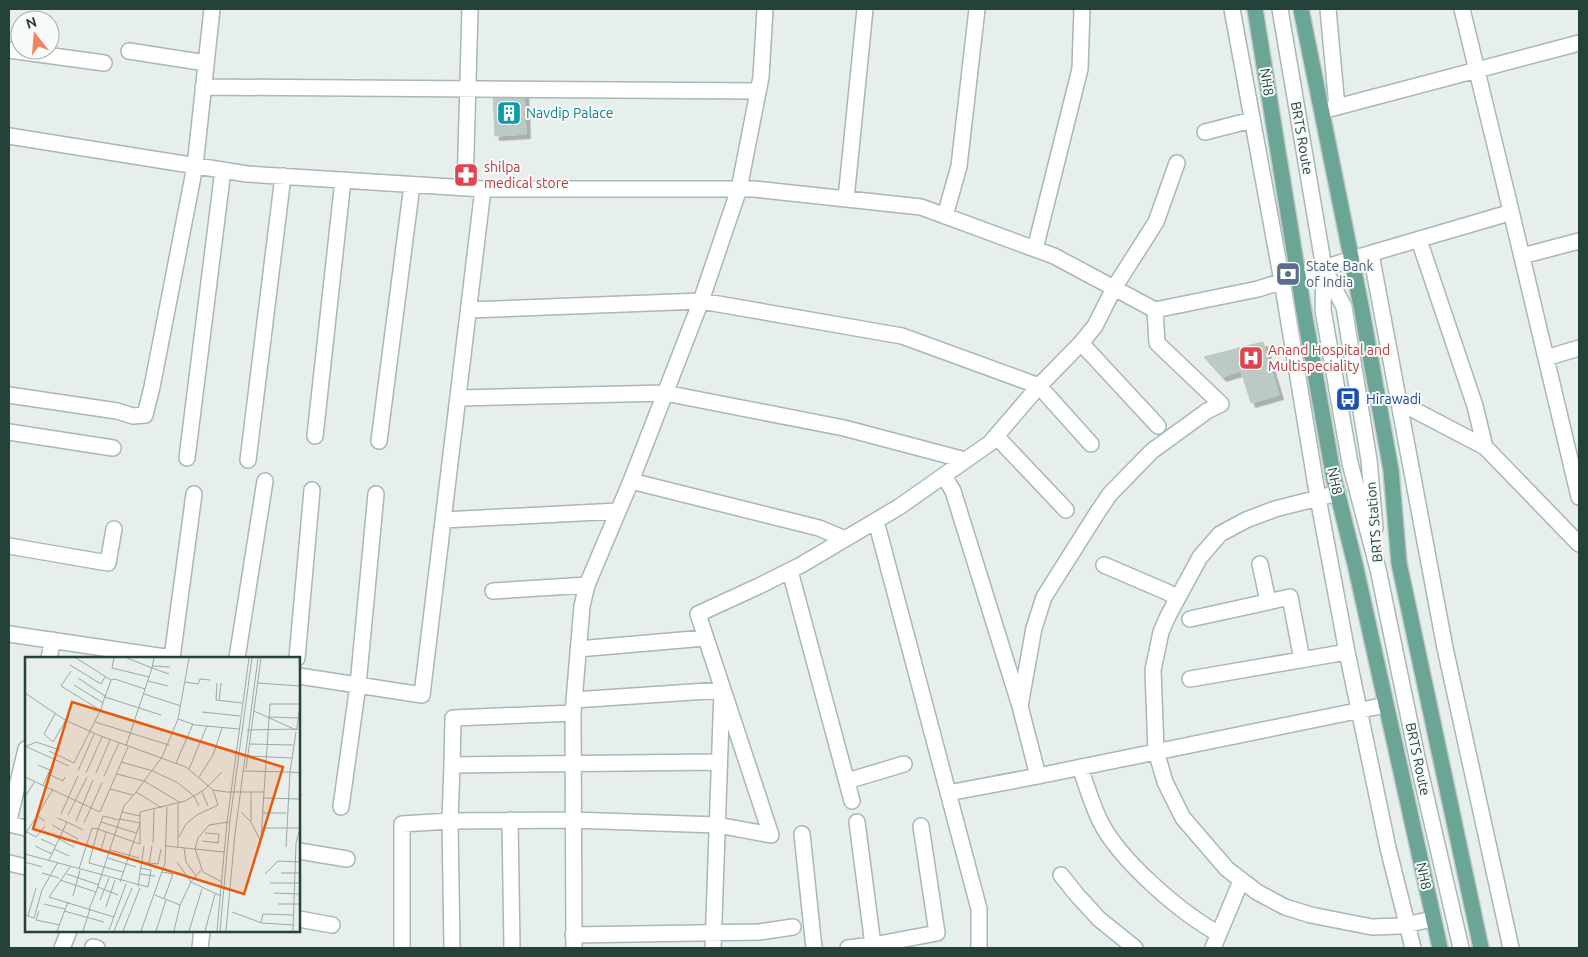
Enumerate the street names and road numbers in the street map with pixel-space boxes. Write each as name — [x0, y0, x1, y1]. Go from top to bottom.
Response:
street label: NH8 — [1257, 67, 1277, 97]
street label: BRTS Route — [1288, 100, 1316, 176]
street label: NH8 — [1324, 466, 1346, 496]
street label: BRTS Station — [1362, 481, 1386, 563]
street label: BRTS Route — [1402, 721, 1434, 797]
street label: NH8 — [1413, 861, 1435, 891]

